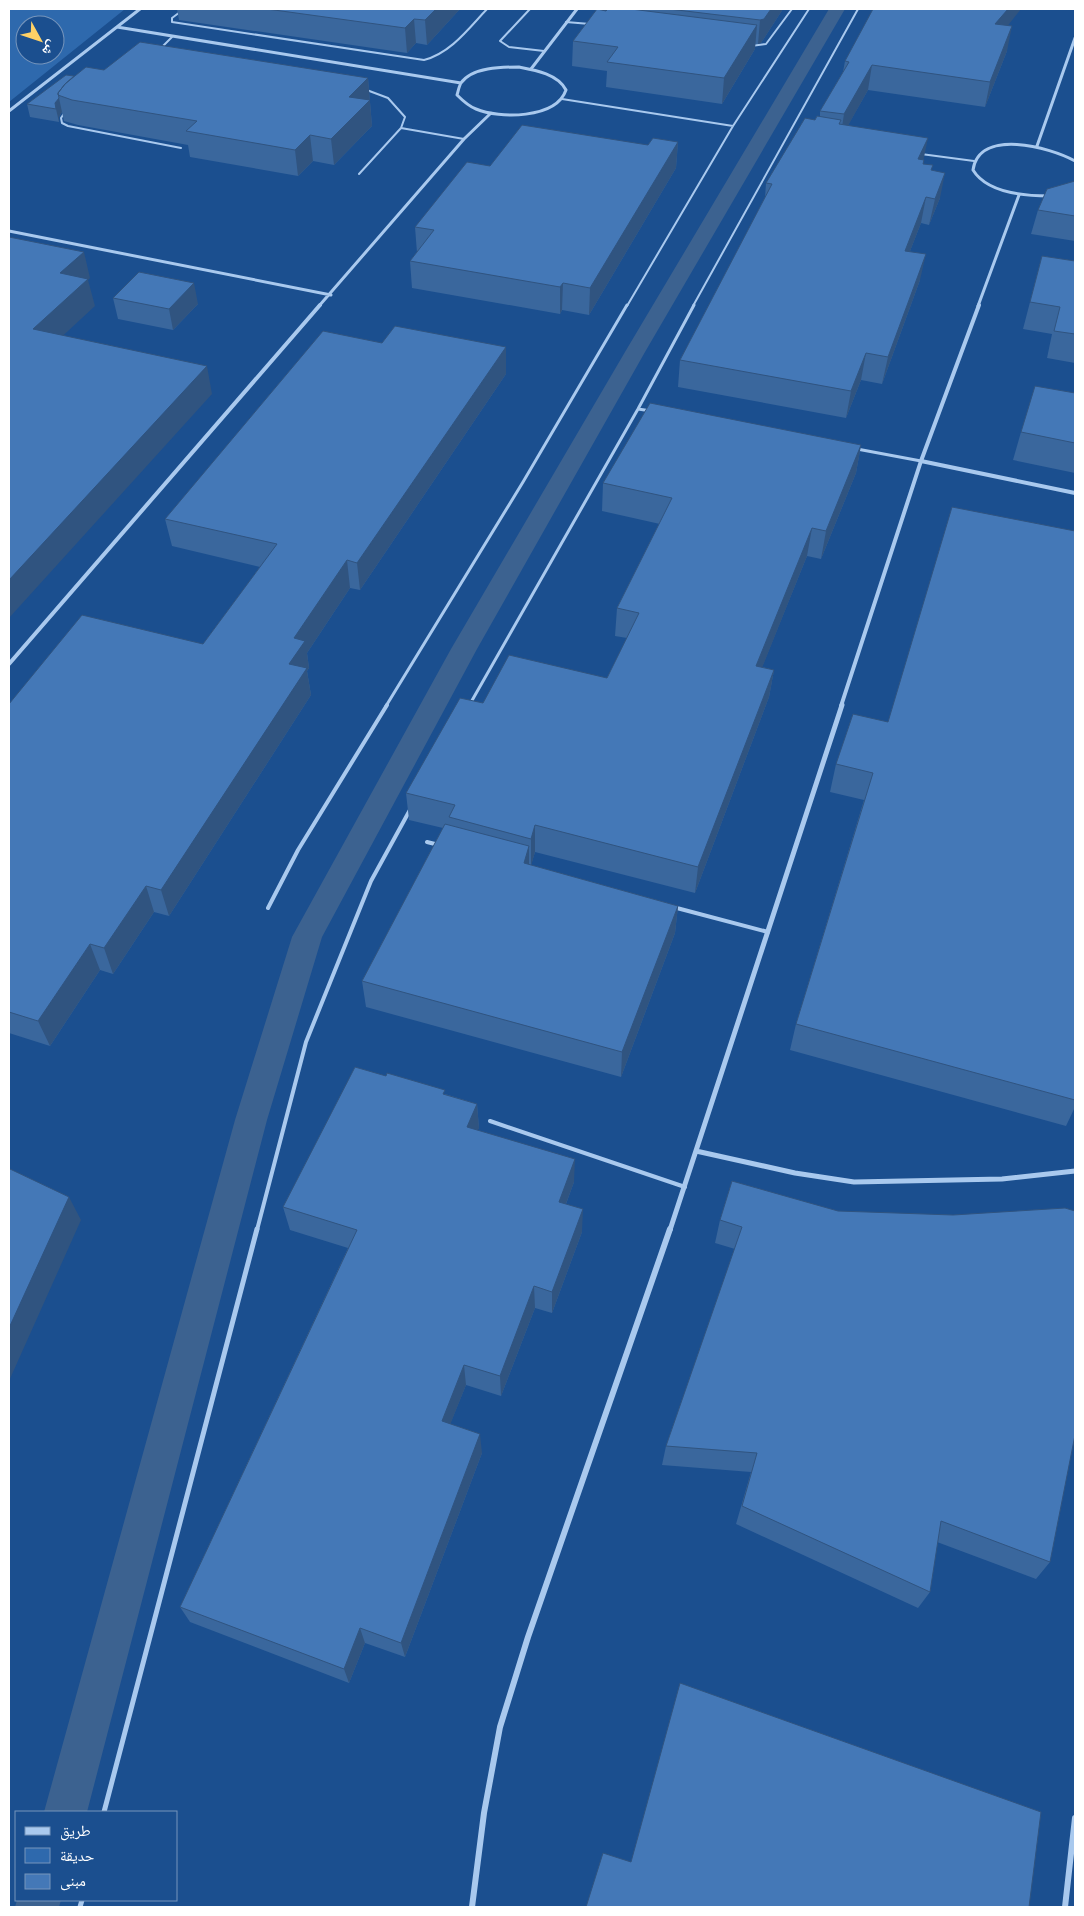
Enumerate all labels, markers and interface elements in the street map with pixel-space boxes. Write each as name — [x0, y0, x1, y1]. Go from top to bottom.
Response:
north arrow — [15, 15, 65, 65]
text: ش — [38, 37, 62, 60]
legend — [15, 1811, 178, 1901]
text: طريق — [60, 1821, 91, 1841]
text: حديقة — [60, 1846, 95, 1865]
text: مبنى — [60, 1871, 86, 1891]

